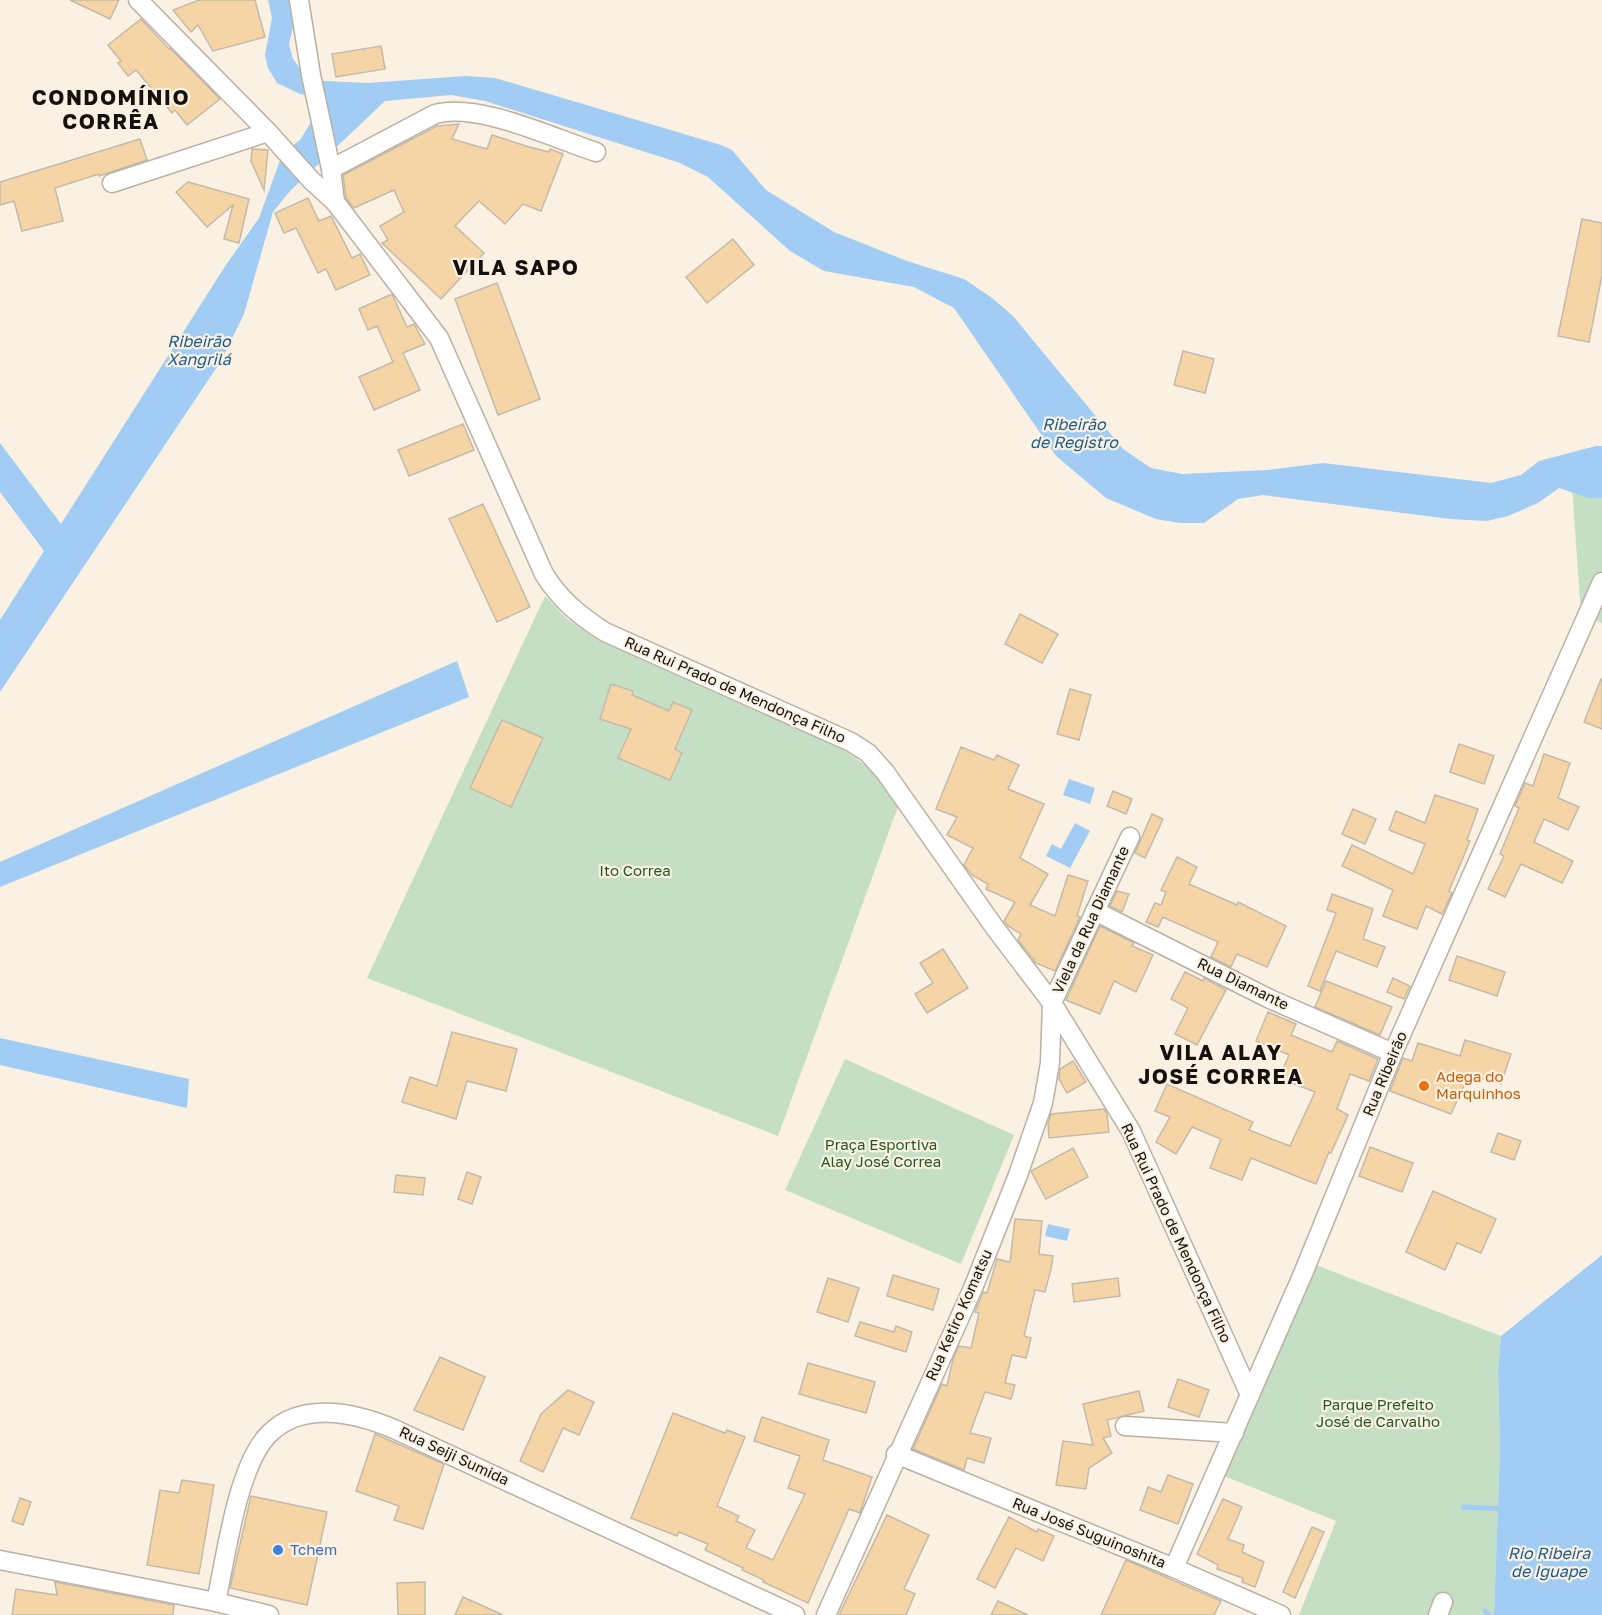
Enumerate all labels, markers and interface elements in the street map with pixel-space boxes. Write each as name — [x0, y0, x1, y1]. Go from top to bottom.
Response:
district label: CONDOMÍNIO CORRÊA — [32, 84, 190, 134]
district label: VILA SAPO — [452, 254, 580, 280]
water label: Ribeirão Xangrilá — [167, 331, 233, 369]
water label: Ribeirão de Registro — [1030, 414, 1119, 452]
street label: Rua Rui Prado de Mendonça Filho — [622, 632, 849, 746]
street label: Viela da Rua Diamante — [1048, 843, 1132, 996]
park label: Ito Correa — [599, 861, 671, 879]
street label: Rua Diamante — [1195, 953, 1292, 1013]
street label: Rua Ribeirão — [1358, 1028, 1410, 1119]
district label: VILA ALAY JOSÉ CORREA — [1138, 1039, 1304, 1089]
place label: Adega do Marquinhos — [1436, 1067, 1521, 1102]
marker: Adega do Marquinhos — [1417, 1079, 1431, 1093]
street label: Rua Rui Prado de Mendonça Filho — [1118, 1120, 1236, 1345]
park label: Praça Esportiva Alay José Correa — [821, 1135, 941, 1170]
street label: Rua Ketiro Komatsu — [921, 1246, 995, 1383]
park label: Parque Prefeito José de Carvalho — [1316, 1395, 1440, 1430]
street label: Rua Seiji Sumida — [397, 1422, 512, 1488]
street label: Rua José Suguinoshita — [1010, 1493, 1169, 1571]
place label: Tchem — [290, 1540, 337, 1558]
marker: Tchem — [271, 1543, 285, 1557]
water label: Rio Ribeira de Iguape — [1508, 1543, 1591, 1581]

